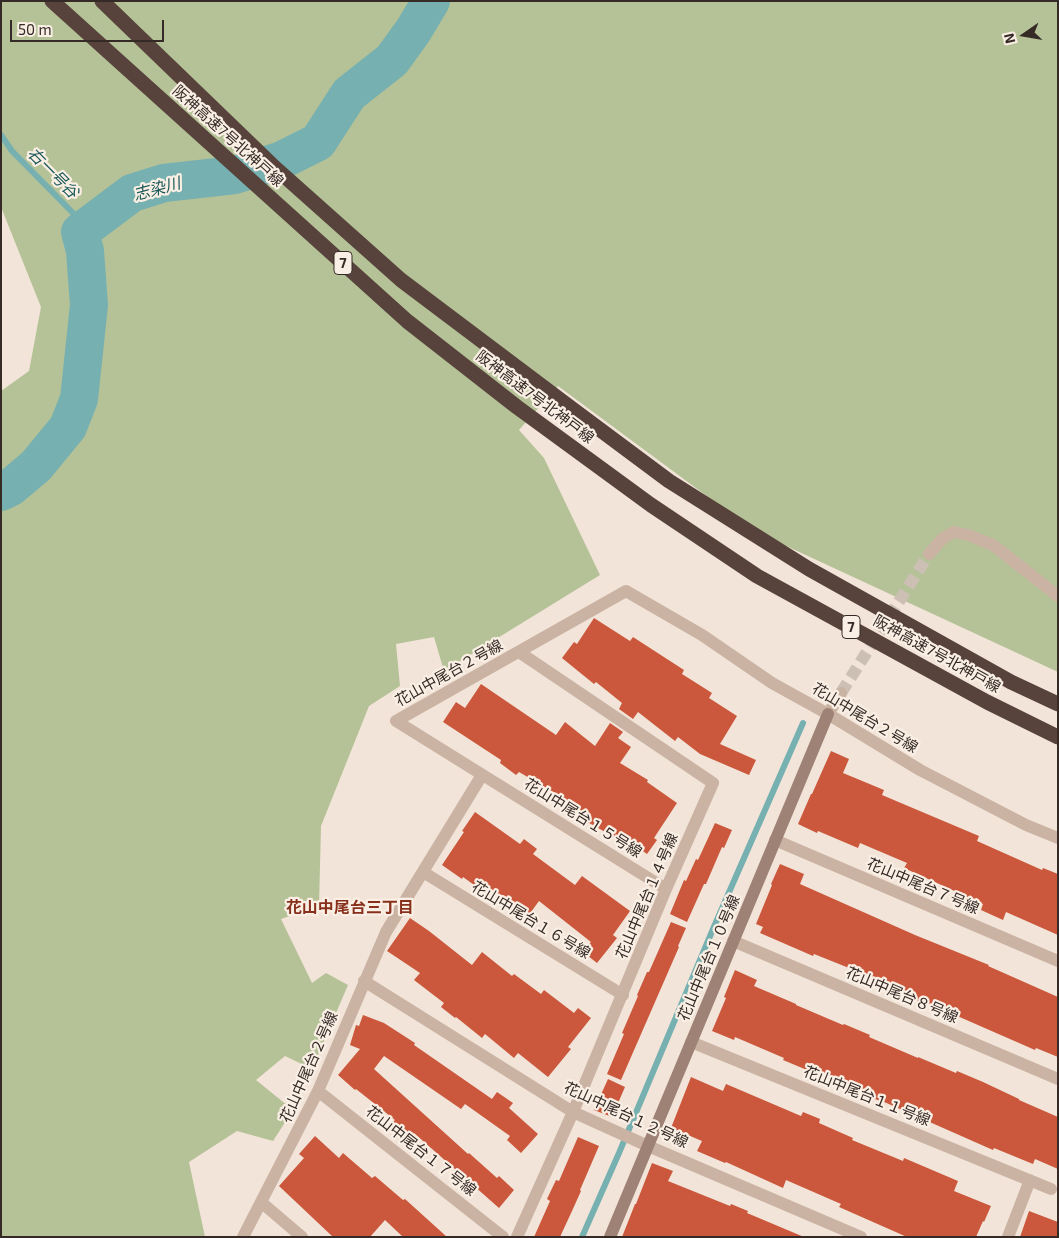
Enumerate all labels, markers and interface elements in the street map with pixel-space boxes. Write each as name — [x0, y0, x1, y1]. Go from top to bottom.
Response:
scale bar — [12, 10, 166, 42]
north arrow — [999, 10, 1049, 60]
text: 50 m — [18, 20, 52, 38]
text: N — [999, 32, 1018, 45]
street label: 阪神高速7号北神戸線 — [169, 82, 287, 190]
water label: 右一号谷 — [24, 144, 82, 202]
water label: 志染川 — [131, 174, 183, 204]
road number: 7 — [334, 252, 352, 274]
street label: 阪神高速7号北神戸線 — [473, 347, 597, 447]
street label: 阪神高速7号北神戸線 — [870, 612, 1004, 696]
road number: 7 — [842, 616, 860, 638]
street label: 花山中尾台２号線 — [392, 636, 506, 710]
street label: 花山中尾台２号線 — [809, 679, 921, 757]
street label: 花山中尾台１５号線 — [521, 775, 645, 861]
street label: 花山中尾台１４号線 — [612, 830, 682, 962]
street label: 花山中尾台７号線 — [864, 854, 982, 918]
street label: 花山中尾台１６号線 — [469, 878, 593, 962]
street label: 花山中尾台１０号線 — [674, 892, 744, 1024]
district label: 花山中尾台三丁目 — [286, 898, 414, 918]
street label: 花山中尾台８号線 — [843, 963, 961, 1027]
street label: 花山中尾台２号線 — [276, 1009, 342, 1125]
street label: 花山中尾台１１号線 — [801, 1062, 933, 1130]
street label: 花山中尾台１２号線 — [561, 1078, 691, 1152]
street label: 花山中尾台１７号線 — [362, 1102, 480, 1200]

